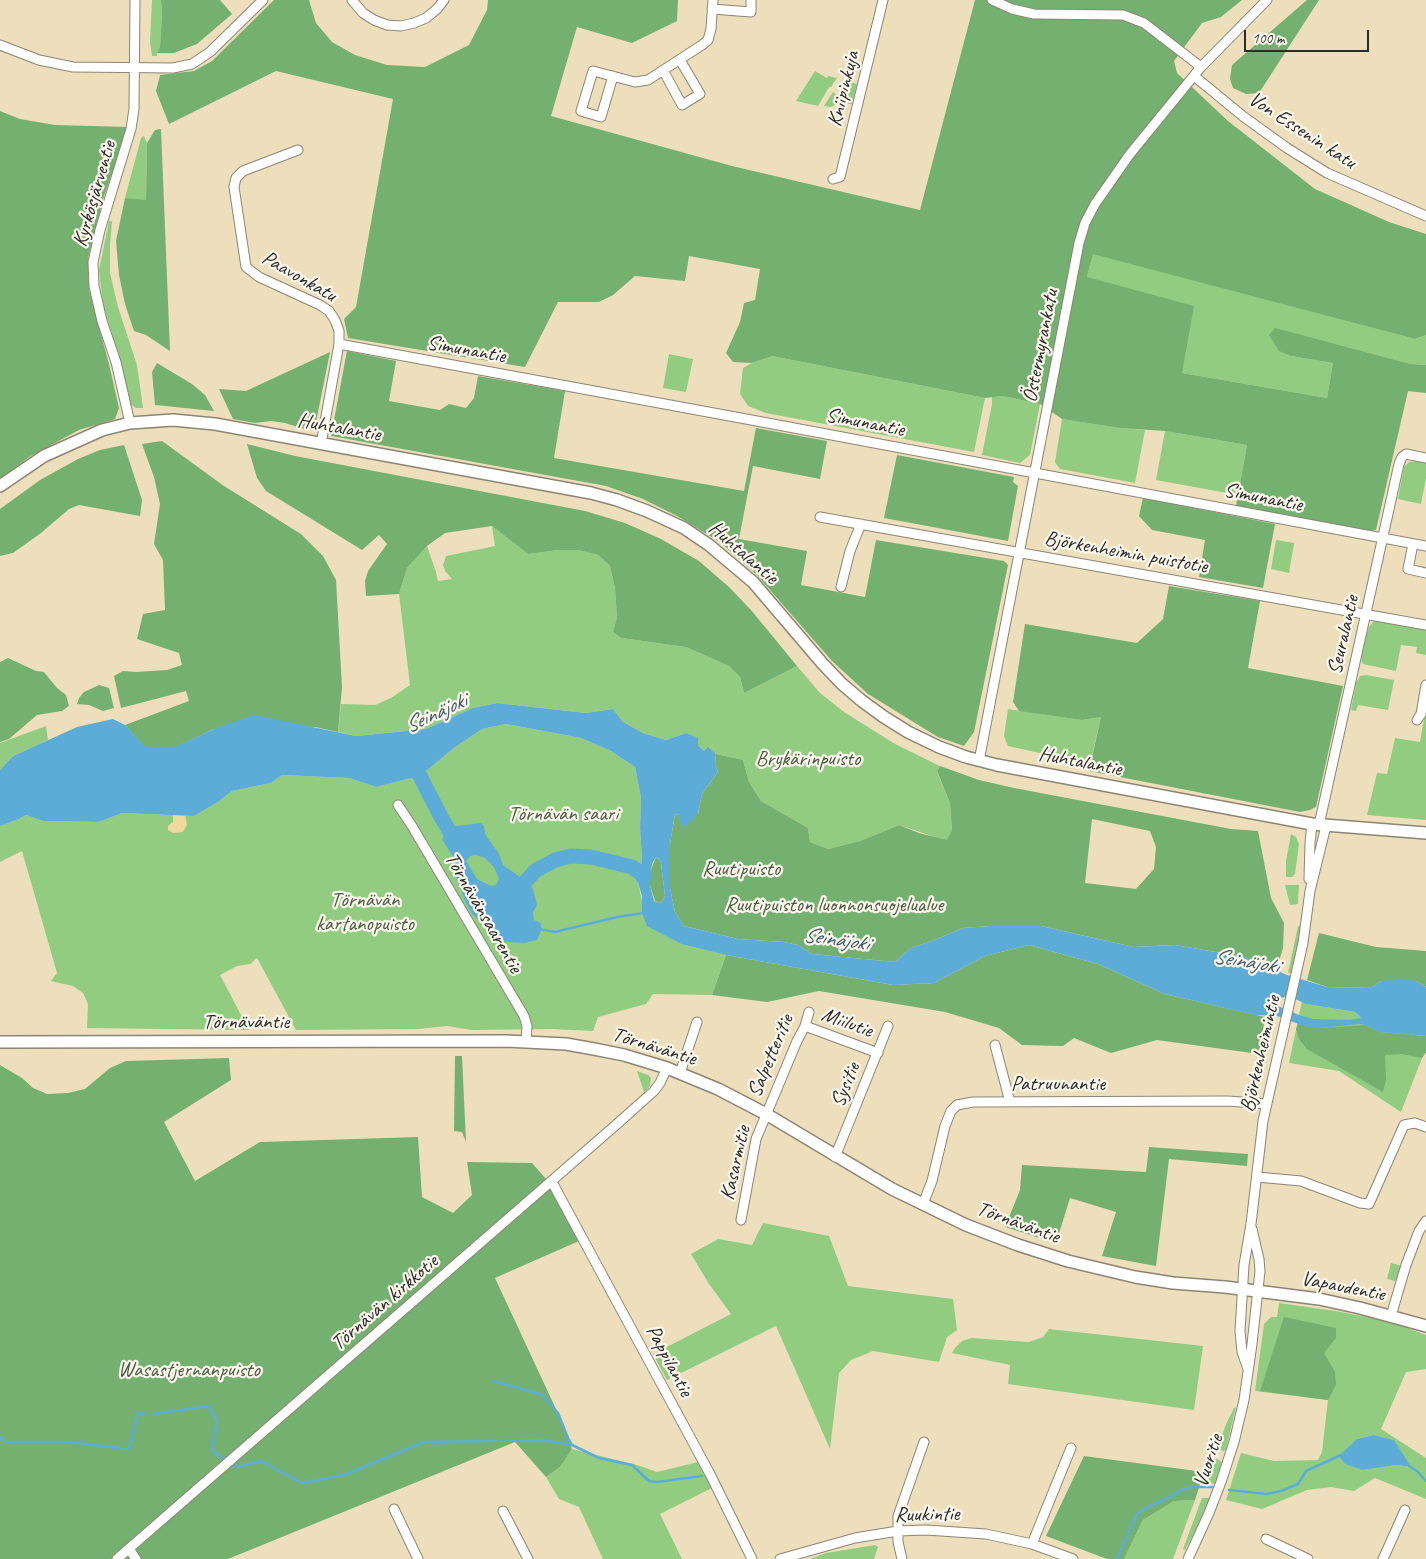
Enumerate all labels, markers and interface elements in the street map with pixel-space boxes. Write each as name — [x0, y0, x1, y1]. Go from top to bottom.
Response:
scale bar — [1246, 20, 1371, 52]
text: 100 m — [1252, 29, 1284, 48]
street label: Kniipinkuja — [823, 49, 865, 129]
street label: Von Essenin katu — [1243, 87, 1361, 175]
street label: Kyrkösjärventie — [68, 138, 122, 250]
street label: Paavonkatu — [257, 246, 341, 308]
street label: Östermyrankatu — [1018, 288, 1064, 404]
street label: Simunantie — [425, 331, 507, 369]
street label: Simunantie — [824, 403, 906, 443]
street label: Huhtalantie — [295, 408, 383, 448]
street label: Simunantie — [1222, 478, 1304, 518]
street label: Huhtalantie — [703, 516, 783, 590]
street label: Björkenheimin puistotie — [1043, 526, 1209, 580]
street label: Seuralantie — [1323, 593, 1365, 677]
water label: Seinäjoki — [401, 688, 471, 740]
street label: Huhtalantie — [1036, 742, 1124, 782]
park label: Brykärinpuisto — [756, 746, 860, 772]
park label: Törnävän saari — [508, 801, 618, 827]
street label: Törnävänsaarentie — [438, 848, 528, 978]
park label: Ruutipuisto — [702, 856, 780, 882]
park label: Törnävän kartanopuisto — [316, 887, 414, 937]
park label: Ruutipuiston luonnonsuojelualue — [725, 892, 943, 918]
water label: Seinäjoki — [802, 922, 870, 958]
water label: Seinäjoki — [1212, 944, 1280, 980]
street label: Björkenheimintie — [1235, 993, 1287, 1115]
street label: Miilutie — [818, 1002, 876, 1044]
street label: Törnäväntie — [203, 1009, 289, 1035]
street label: Salpetteritie — [742, 1011, 800, 1101]
street label: Törnäväntie — [609, 1022, 699, 1072]
street label: Sysitie — [826, 1059, 866, 1111]
street label: Patruunantie — [1011, 1071, 1105, 1097]
street label: Kasarmitie — [715, 1123, 757, 1203]
street label: Törnäväntie — [973, 1196, 1063, 1250]
street label: Törnävän kirkkotie — [326, 1250, 444, 1356]
street label: Vapaudentie — [1299, 1267, 1387, 1307]
street label: Pappilantie — [640, 1321, 698, 1401]
park label: Wasastjernanpuisto — [118, 1357, 260, 1383]
street label: Vuoritie — [1189, 1431, 1229, 1491]
street label: Ruukintie — [894, 1502, 960, 1528]

